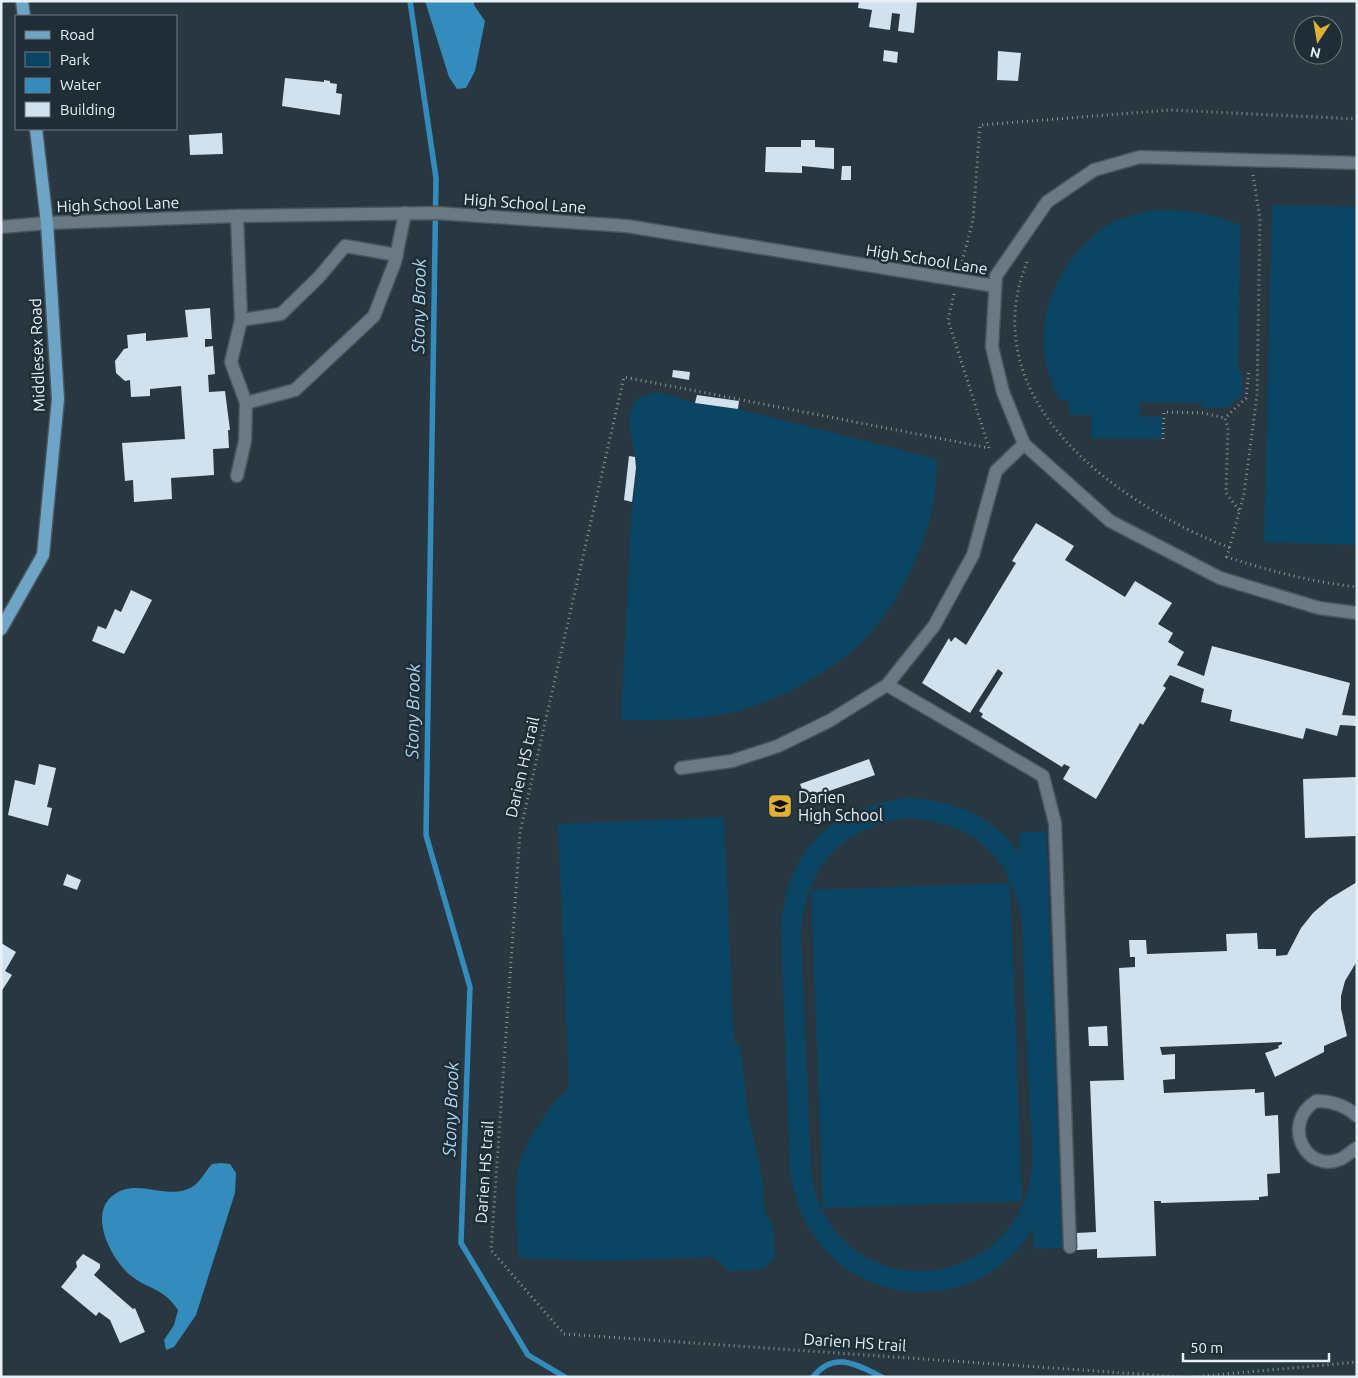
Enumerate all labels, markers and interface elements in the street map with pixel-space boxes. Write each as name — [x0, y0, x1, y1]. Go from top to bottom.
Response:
legend — [15, 15, 178, 130]
north arrow — [1293, 15, 1343, 65]
text: Road — [60, 26, 95, 43]
text: N — [1309, 44, 1322, 62]
text: Park — [60, 51, 90, 68]
text: Water — [60, 76, 101, 93]
text: Building — [60, 101, 115, 118]
street label: High School Lane — [463, 190, 587, 216]
street label: High School Lane — [56, 193, 180, 215]
street label: High School Lane — [865, 240, 989, 278]
water label: Stony Brook — [407, 258, 429, 355]
street label: Middlesex Road — [26, 298, 48, 412]
water label: Stony Brook — [401, 663, 423, 760]
street label: Darien HS trail — [502, 715, 542, 819]
place label: Darien High School — [798, 788, 883, 824]
school or university icon: Darien High School — [767, 793, 793, 819]
water label: Stony Brook — [438, 1060, 462, 1158]
street label: Darien HS trail — [471, 1120, 497, 1224]
street label: Darien HS trail — [803, 1329, 907, 1355]
scale bar — [1183, 1330, 1329, 1362]
text: 50 m — [1190, 1339, 1223, 1356]

